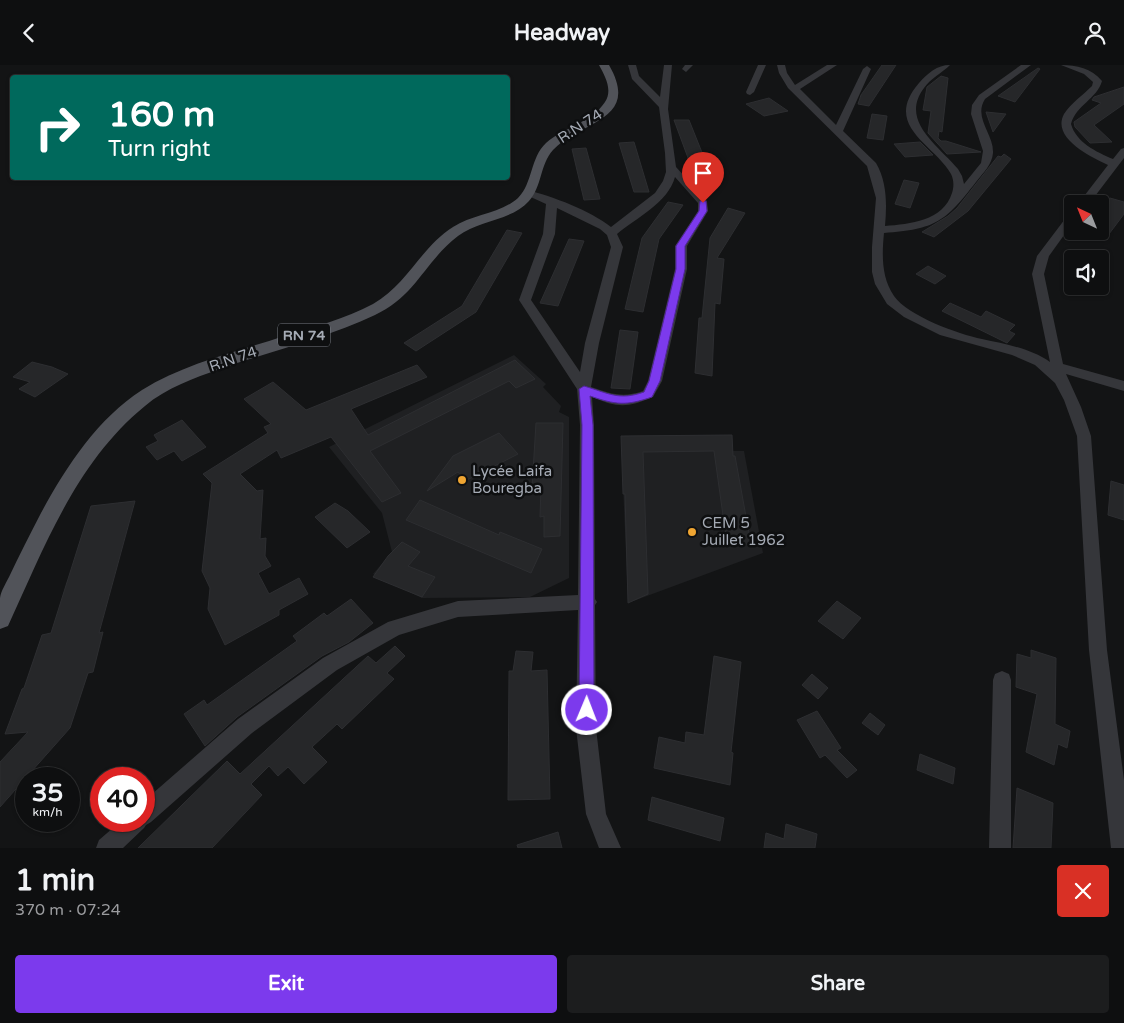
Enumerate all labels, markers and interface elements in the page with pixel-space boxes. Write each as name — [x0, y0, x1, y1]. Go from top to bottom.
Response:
icon: back — [15, 19, 43, 47]
icon: person — [1081, 19, 1109, 47]
text: Headway — [514, 20, 610, 46]
text: 160 m — [108, 94, 215, 136]
icon: right — [25, 95, 90, 160]
street label: R.N 74 — [554, 105, 606, 147]
text: Turn right — [108, 136, 210, 162]
pin — [682, 152, 724, 203]
icon: arrive — [689, 159, 717, 187]
north arrow — [1064, 195, 1109, 240]
map controls — [1064, 195, 1109, 295]
button: sound — [1064, 250, 1109, 295]
road number: RN 74 — [278, 323, 330, 347]
street label: R.N 74 — [207, 342, 259, 376]
place label: Lycée Laifa Bouregba — [472, 462, 552, 497]
marker: Lycée Laifa Bouregba — [456, 474, 468, 486]
place label: CEM 5 Juillet 1962 — [702, 514, 785, 549]
marker: CEM 5 Juillet 1962 — [686, 526, 698, 538]
position arrow — [560, 683, 612, 735]
speed limit sign: 40 — [90, 767, 155, 832]
text: 35 — [32, 778, 63, 808]
text: km/h — [32, 805, 63, 819]
text: 1 min — [15, 862, 95, 899]
button: close — [1057, 865, 1109, 917]
text: 370 m · 07:24 — [15, 900, 121, 920]
button: Exit — [15, 955, 557, 1013]
button: Share — [567, 955, 1109, 1013]

